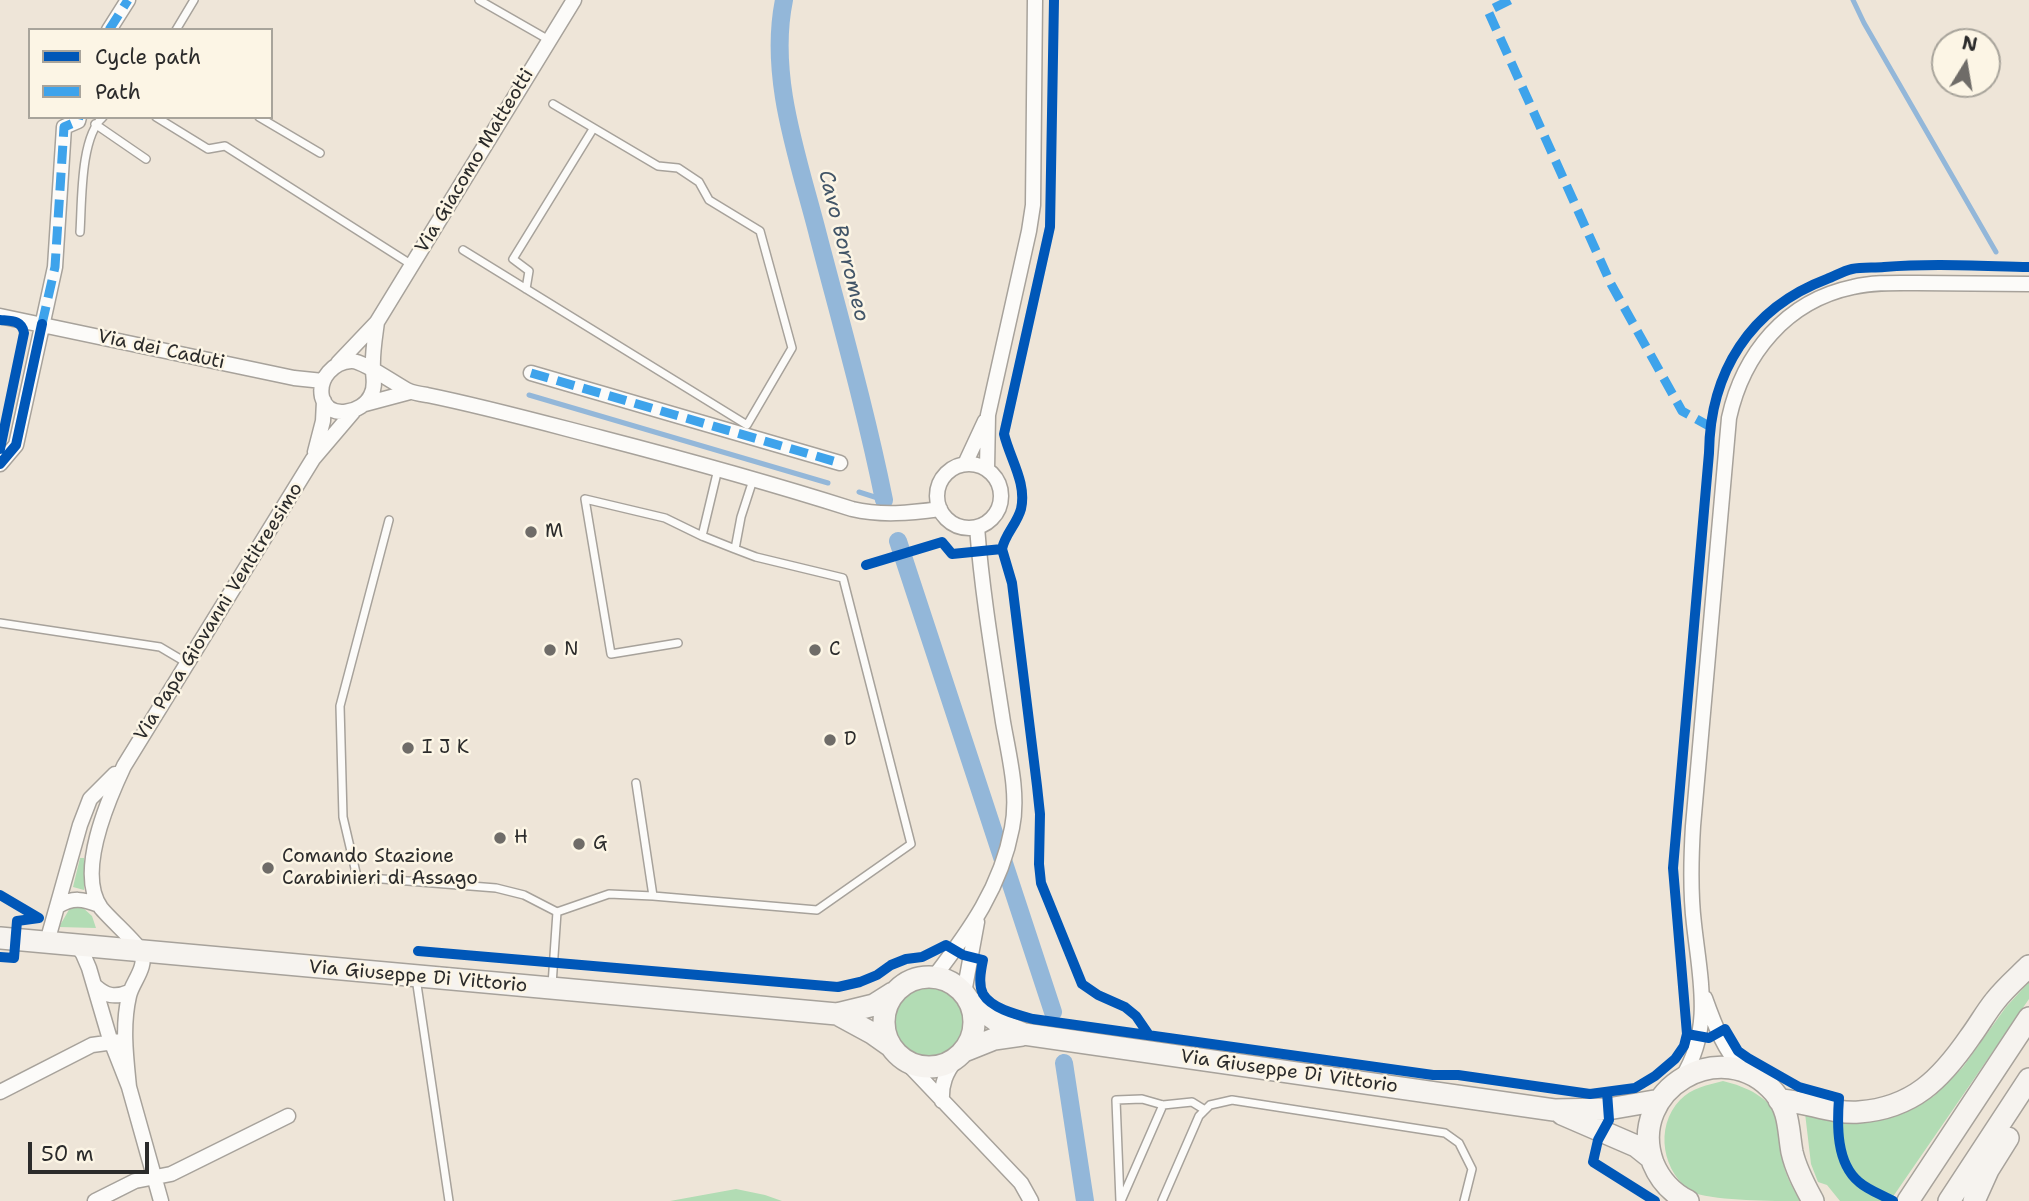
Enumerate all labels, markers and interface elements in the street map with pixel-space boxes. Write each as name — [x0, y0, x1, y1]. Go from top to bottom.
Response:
legend — [28, 28, 273, 119]
north arrow — [1931, 28, 2001, 98]
text: N — [1960, 30, 1979, 58]
text: Cycle path — [95, 43, 201, 71]
street label: Via Giacomo Matteotti — [411, 65, 539, 257]
text: Path — [95, 78, 141, 106]
water label: Cavo Borromeo — [812, 168, 874, 324]
street label: Via dei Caduti — [95, 325, 227, 375]
street label: Via Papa Giovanni Ventitreesimo — [130, 479, 308, 745]
place label: M — [545, 521, 563, 543]
marker: M — [523, 524, 539, 540]
place label: N — [564, 639, 578, 661]
place label: C — [829, 639, 841, 661]
marker: N — [542, 642, 558, 658]
marker: C — [807, 642, 823, 658]
place label: D — [844, 729, 857, 751]
marker: D — [822, 732, 838, 748]
place label: I J K — [422, 737, 469, 759]
marker: I J K — [400, 740, 416, 756]
place label: H — [514, 827, 528, 849]
marker: H — [492, 830, 508, 846]
place label: G — [593, 833, 607, 855]
marker: G — [571, 836, 587, 852]
place label: Comando Stazione Carabinieri di Assago — [282, 846, 478, 890]
marker: Comando Stazione Carabinieri di Assago — [260, 860, 276, 876]
street label: Via Giuseppe Di Vittorio — [308, 956, 528, 998]
street label: Via Giuseppe Di Vittorio — [1179, 1045, 1399, 1099]
scale bar — [32, 1128, 152, 1172]
text: 50 m — [41, 1140, 94, 1168]

